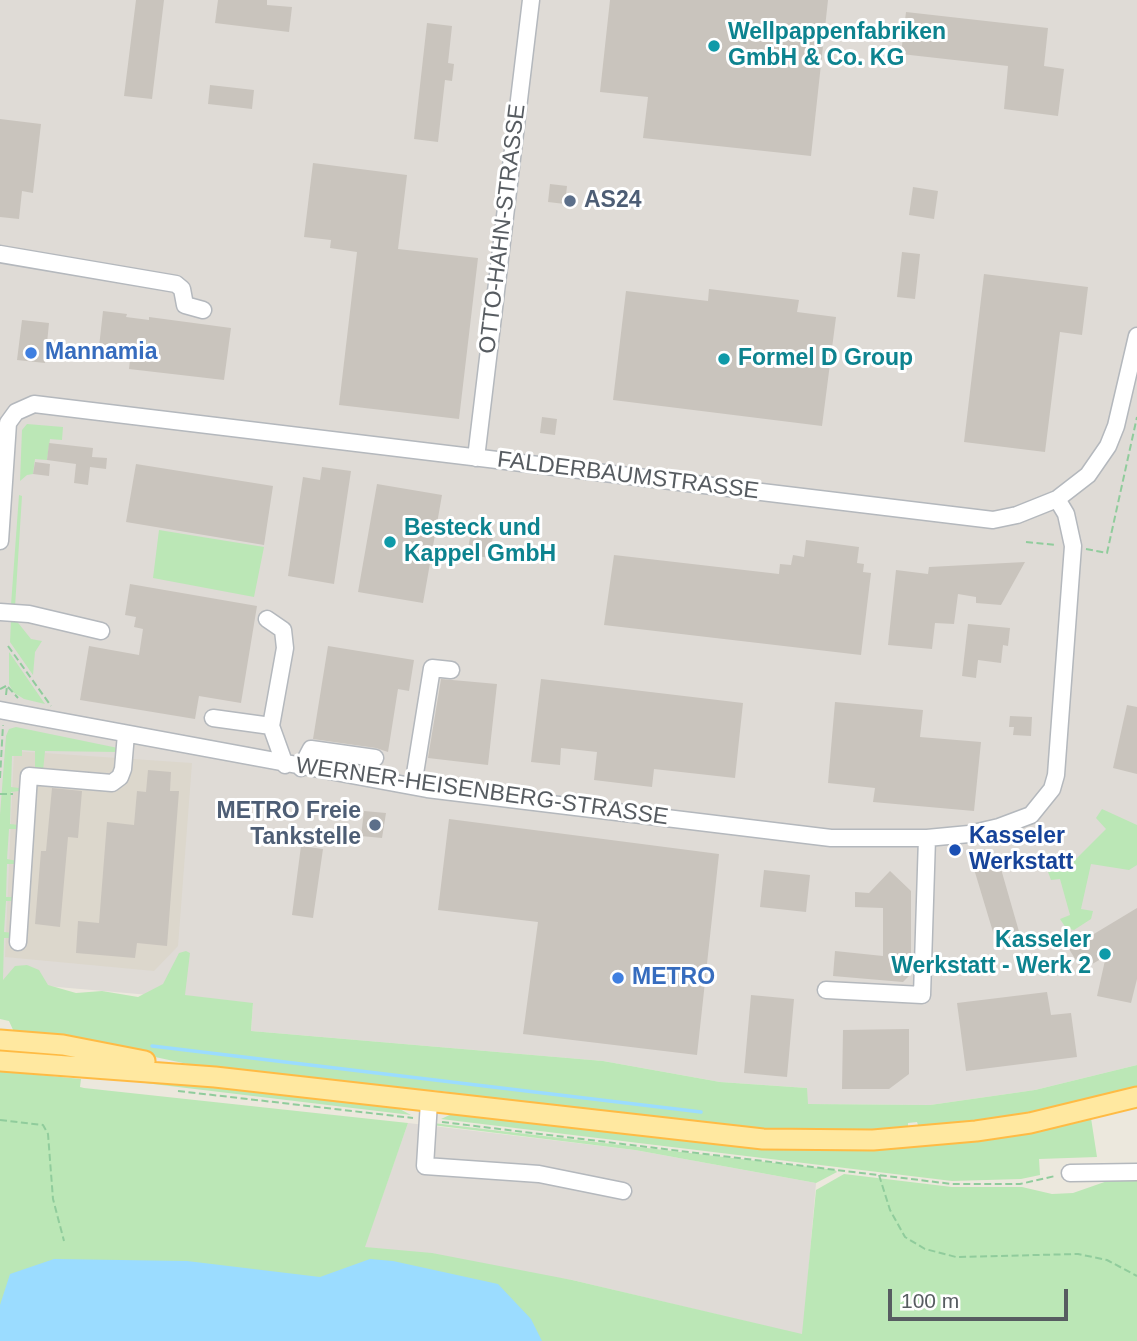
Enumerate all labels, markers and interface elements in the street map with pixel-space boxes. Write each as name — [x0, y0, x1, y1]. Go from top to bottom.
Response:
place label: Wellpappenfabriken GmbH & Co. KG — [728, 19, 946, 73]
marker: Wellpappenfabriken GmbH & Co. KG — [706, 38, 722, 54]
street label: OTTO-HAHN-STRASSE — [474, 103, 532, 355]
place label: AS24 — [584, 187, 642, 215]
marker: AS24 — [562, 193, 578, 209]
place label: Mannamia — [45, 339, 157, 367]
marker: Mannamia — [23, 345, 39, 361]
place label: Formel D Group — [738, 345, 913, 373]
marker: Formel D Group — [716, 351, 732, 367]
street label: FALDERBAUMSTRASSE — [496, 446, 760, 506]
place label: Besteck und Kappel GmbH — [404, 515, 556, 569]
marker: Besteck und Kappel GmbH — [382, 534, 398, 550]
street label: WERNER-HEISENBERG-STRASSE — [294, 752, 670, 832]
place label: METRO Freie Tankstelle — [217, 798, 361, 852]
marker: METRO Freie Tankstelle — [367, 817, 383, 833]
place label: Kasseler Werkstatt — [969, 823, 1073, 877]
marker: Kasseler Werkstatt — [947, 842, 963, 858]
place label: Kasseler Werkstatt - Werk 2 — [891, 927, 1091, 981]
marker: Kasseler Werkstatt - Werk 2 — [1097, 946, 1113, 962]
place label: METRO — [632, 964, 715, 992]
marker: METRO — [610, 970, 626, 986]
scale bar — [892, 1274, 1072, 1318]
text: 100 m — [901, 1289, 959, 1312]

